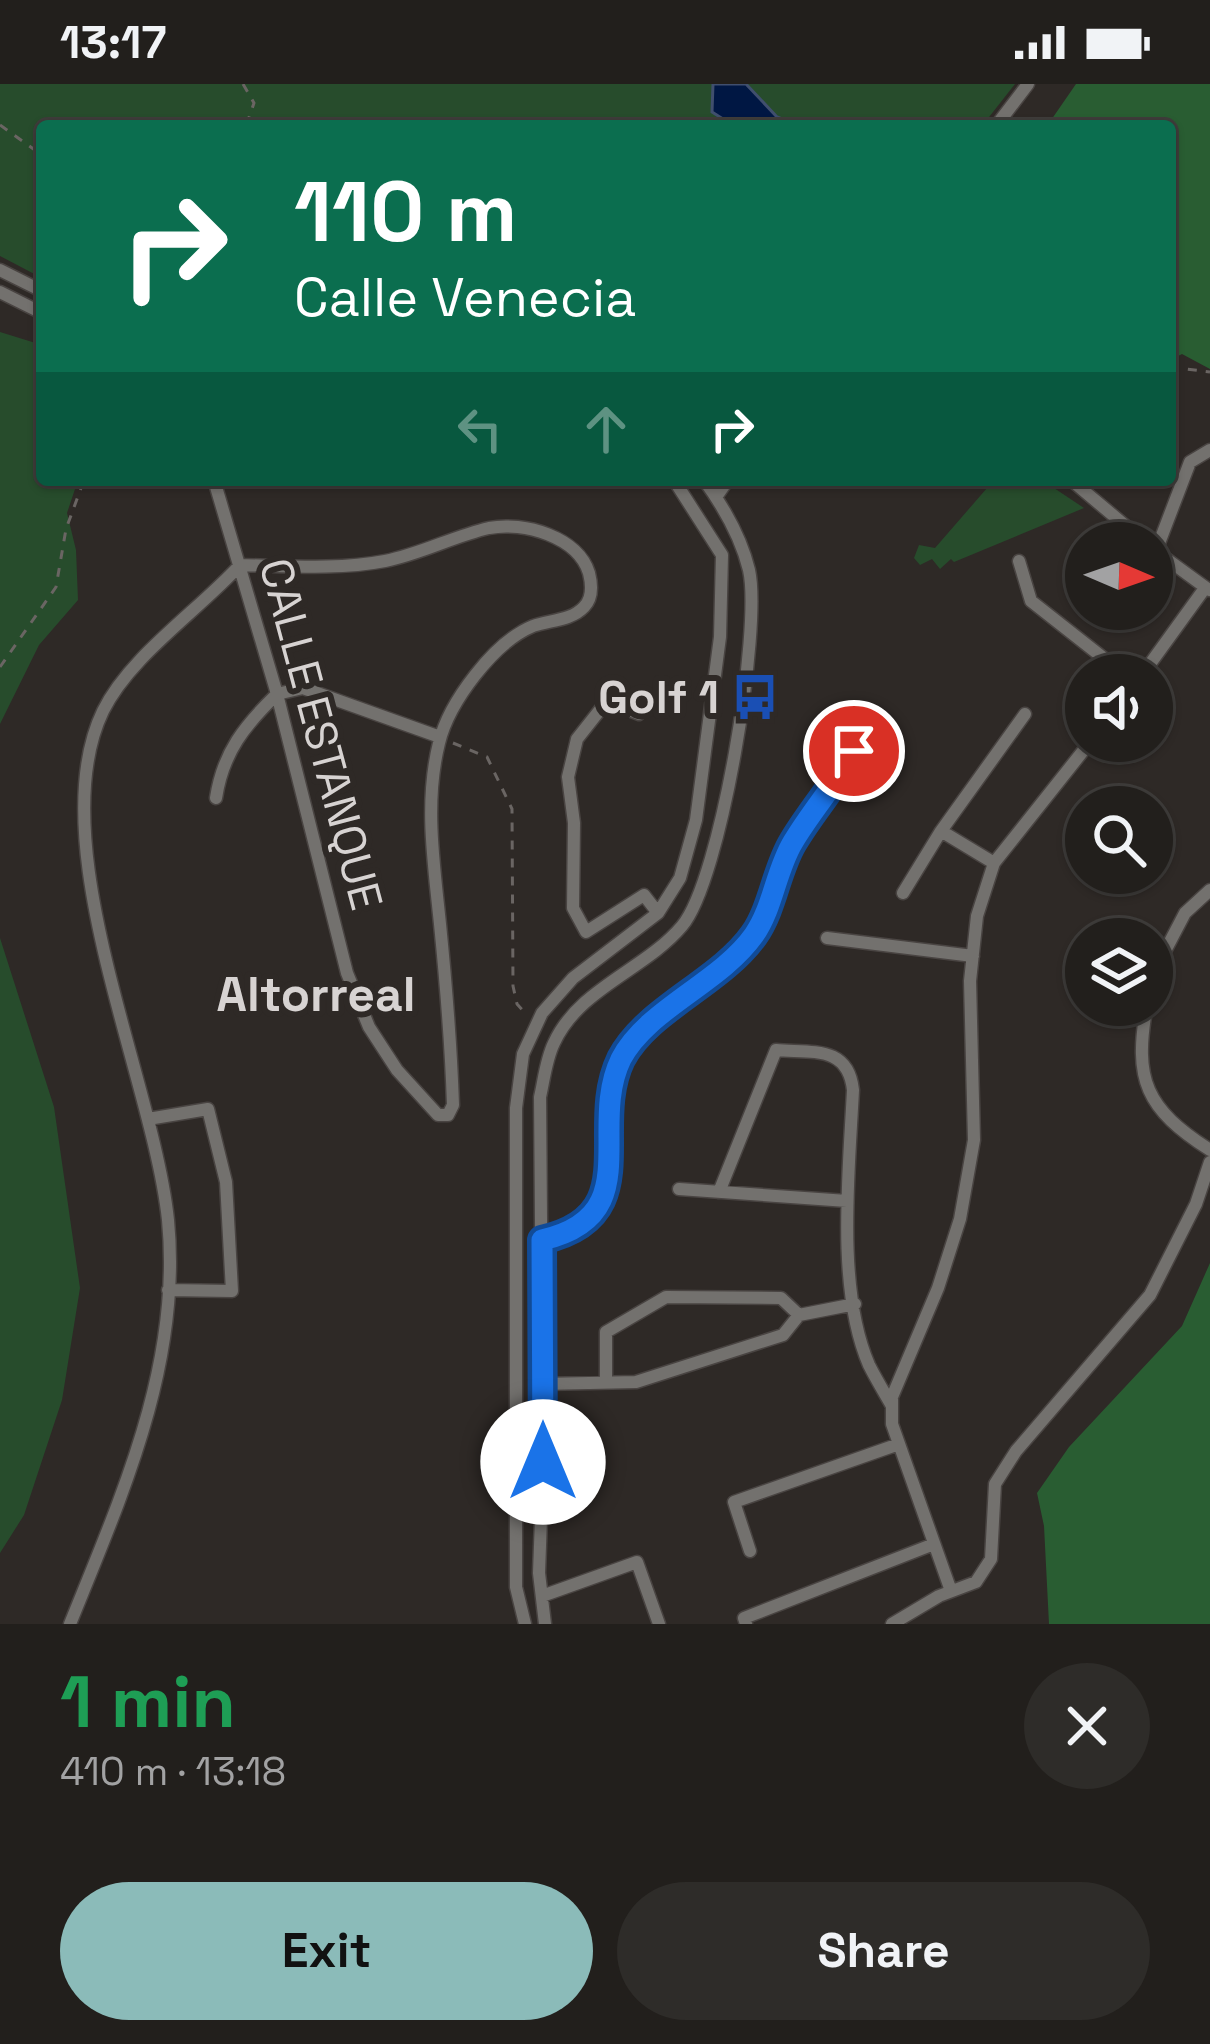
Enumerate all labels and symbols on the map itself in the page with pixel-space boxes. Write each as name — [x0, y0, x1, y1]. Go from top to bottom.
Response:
north arrow — [1065, 522, 1173, 630]
street label: CALLE ESTANQUE — [247, 552, 395, 916]
place label: Golf 1 — [598, 669, 719, 726]
bus stop icon: Golf 1 — [730, 672, 780, 722]
pin — [803, 700, 905, 802]
district label: Altorreal — [217, 964, 415, 1025]
position arrow — [480, 1399, 606, 1525]

